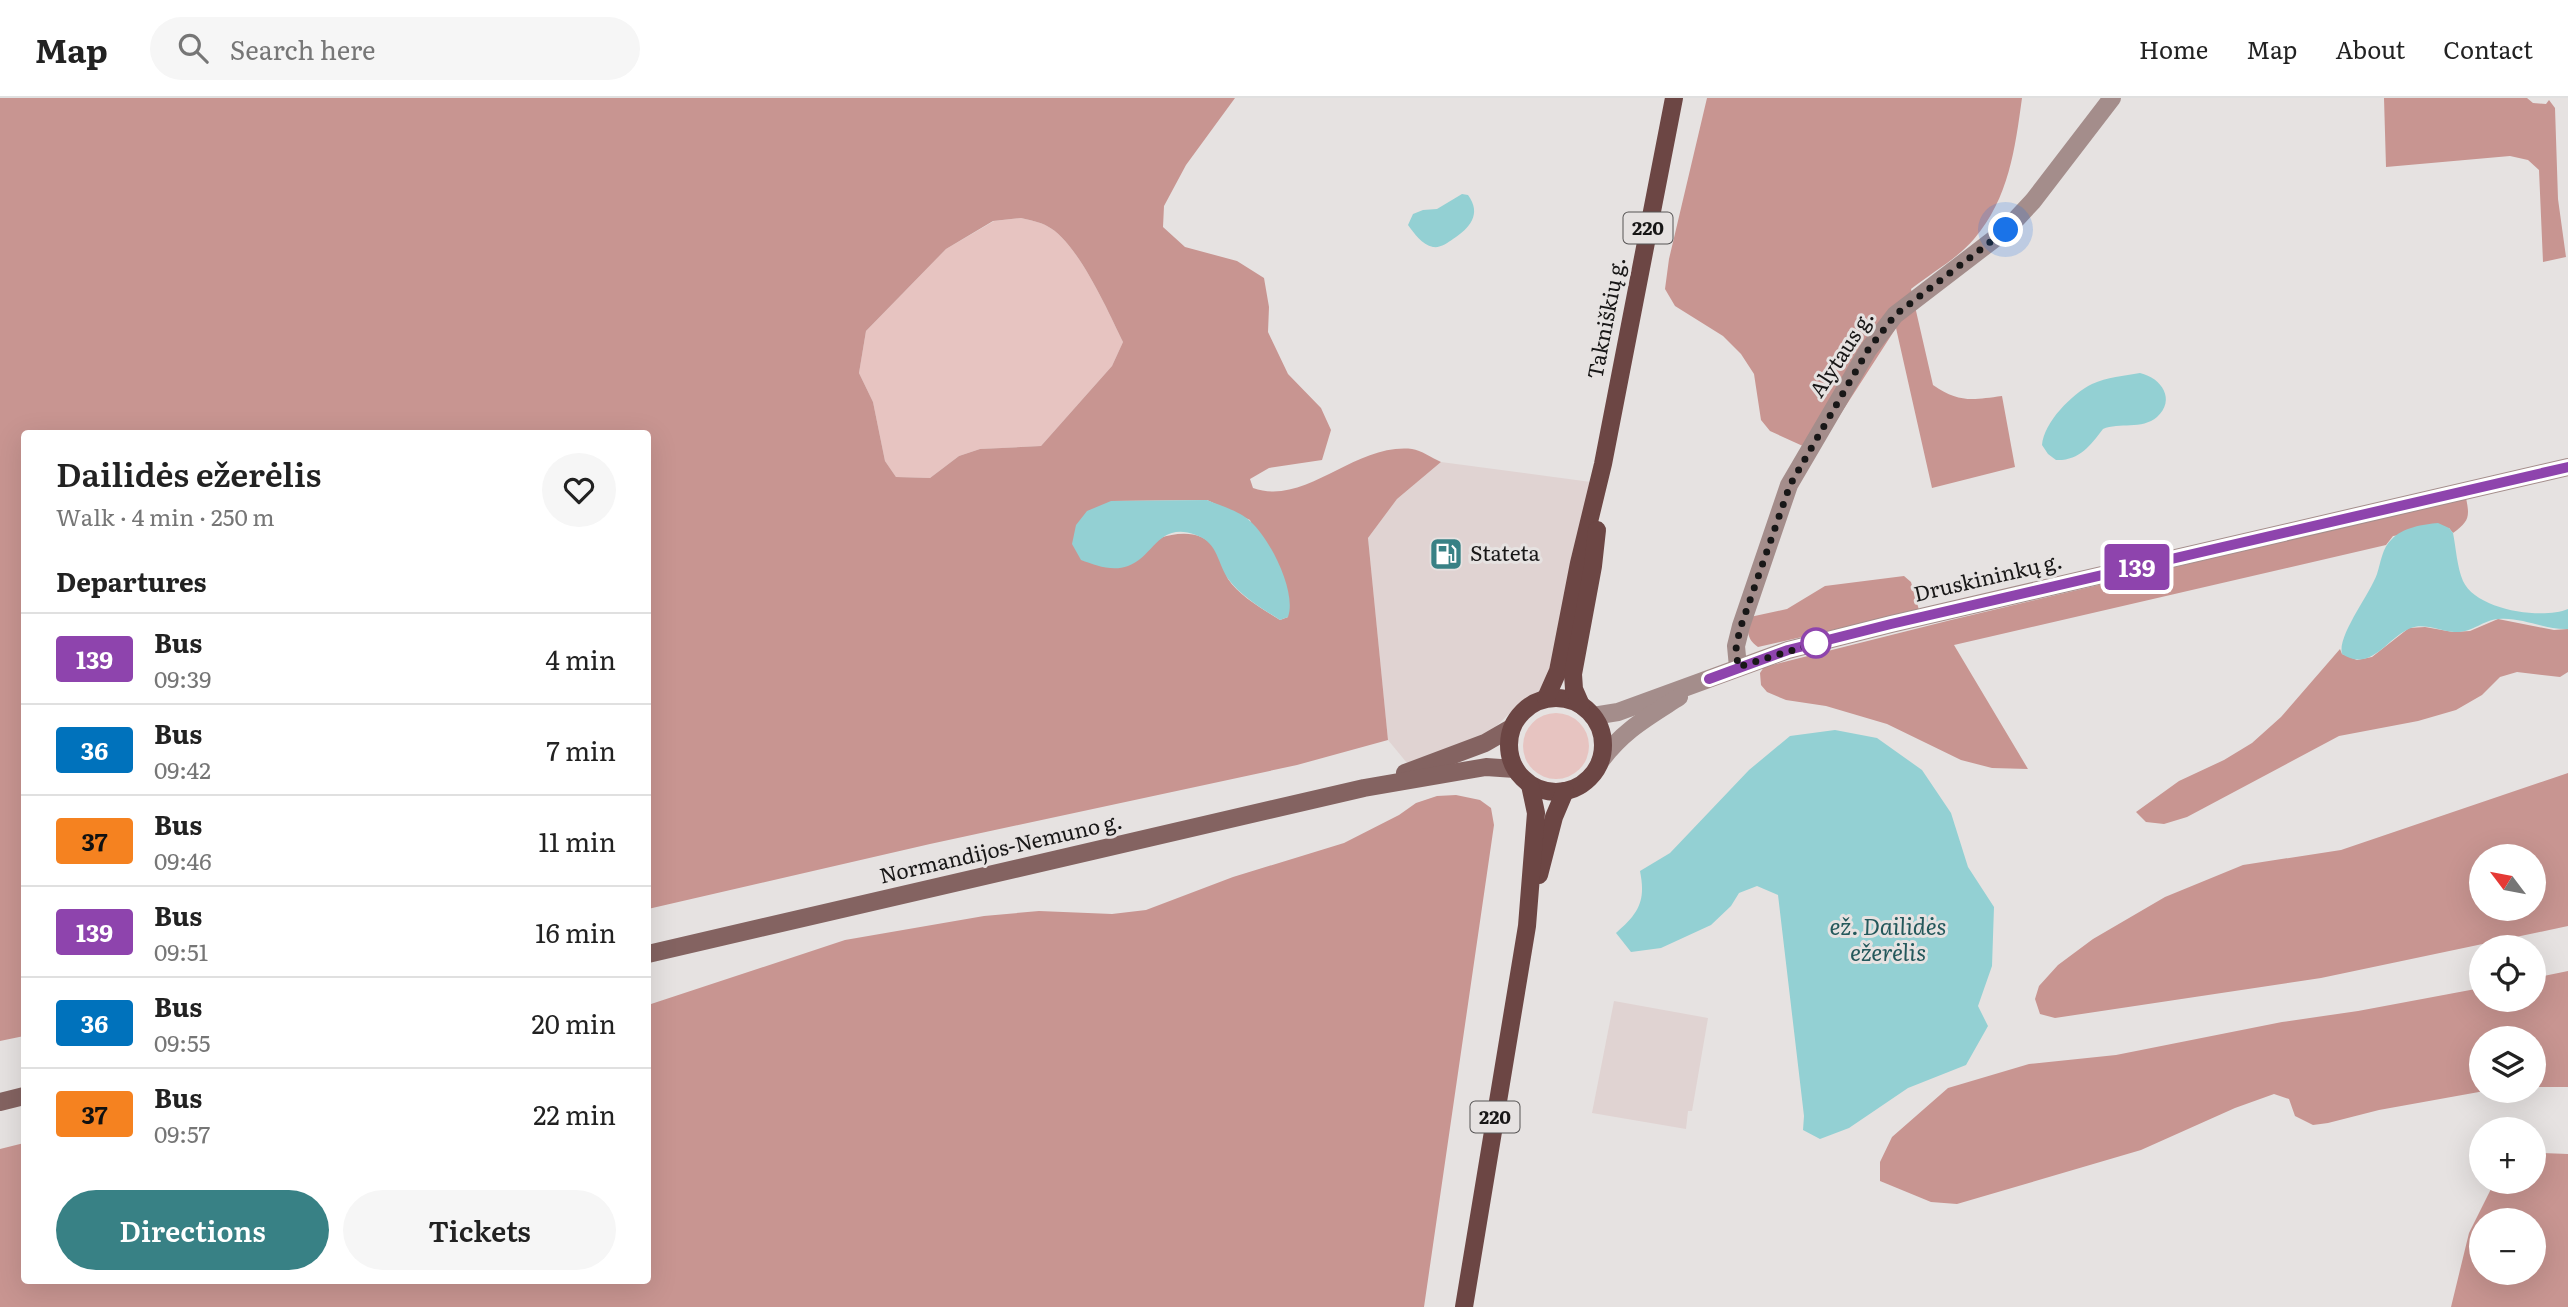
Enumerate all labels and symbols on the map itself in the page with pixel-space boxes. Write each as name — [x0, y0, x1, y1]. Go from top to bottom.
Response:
road number: 220 — [1624, 212, 1672, 244]
your location — [1988, 212, 2023, 247]
street label: Takniškių g. — [1577, 254, 1632, 381]
street label: Alytaus g. — [1800, 303, 1880, 402]
fuel station icon: Stateta — [1427, 535, 1465, 573]
place label: Stateta — [1470, 536, 1541, 567]
street label: Druskininkų g. — [1910, 543, 2065, 608]
line badge: 139 — [2097, 544, 2177, 590]
unlabelled marker — [1801, 628, 1831, 658]
street label: Normandijos-Nemuno g. — [876, 804, 1125, 890]
north arrow — [2469, 844, 2546, 920]
water label: ež. Dailidės ežerėlis — [1830, 908, 1946, 968]
road number: 220 — [1470, 1102, 1520, 1133]

